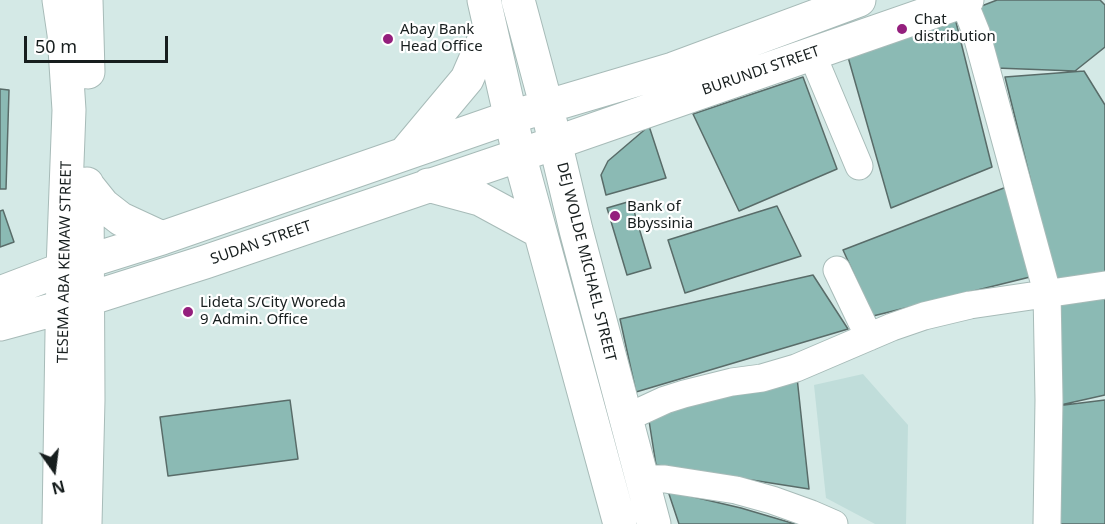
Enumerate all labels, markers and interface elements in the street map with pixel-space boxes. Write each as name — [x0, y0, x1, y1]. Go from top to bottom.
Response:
place label: Chat distribution — [914, 11, 996, 46]
place label: Abay Bank Head Office — [400, 21, 483, 56]
marker: Chat distribution — [895, 22, 909, 36]
scale bar — [27, 24, 171, 62]
marker: Abay Bank Head Office — [381, 32, 395, 46]
text: 50 m — [35, 34, 77, 58]
street label: BURUNDI STREET — [700, 42, 822, 100]
street label: TESEMA ABA KEMAW STREET — [54, 161, 76, 363]
street label: DEJ WOLDE MICHAEL STREET — [553, 161, 619, 363]
place label: Bank of Bbyssinia — [627, 198, 693, 233]
marker: Bank of Bbyssinia — [608, 209, 622, 223]
street label: SUDAN STREET — [208, 217, 314, 269]
place label: Lideta S/City Woreda 9 Admin. Office — [200, 294, 346, 329]
marker: Lideta S/City Woreda 9 Admin. Office — [181, 305, 195, 319]
north arrow — [24, 440, 84, 500]
text: N — [49, 475, 67, 500]

